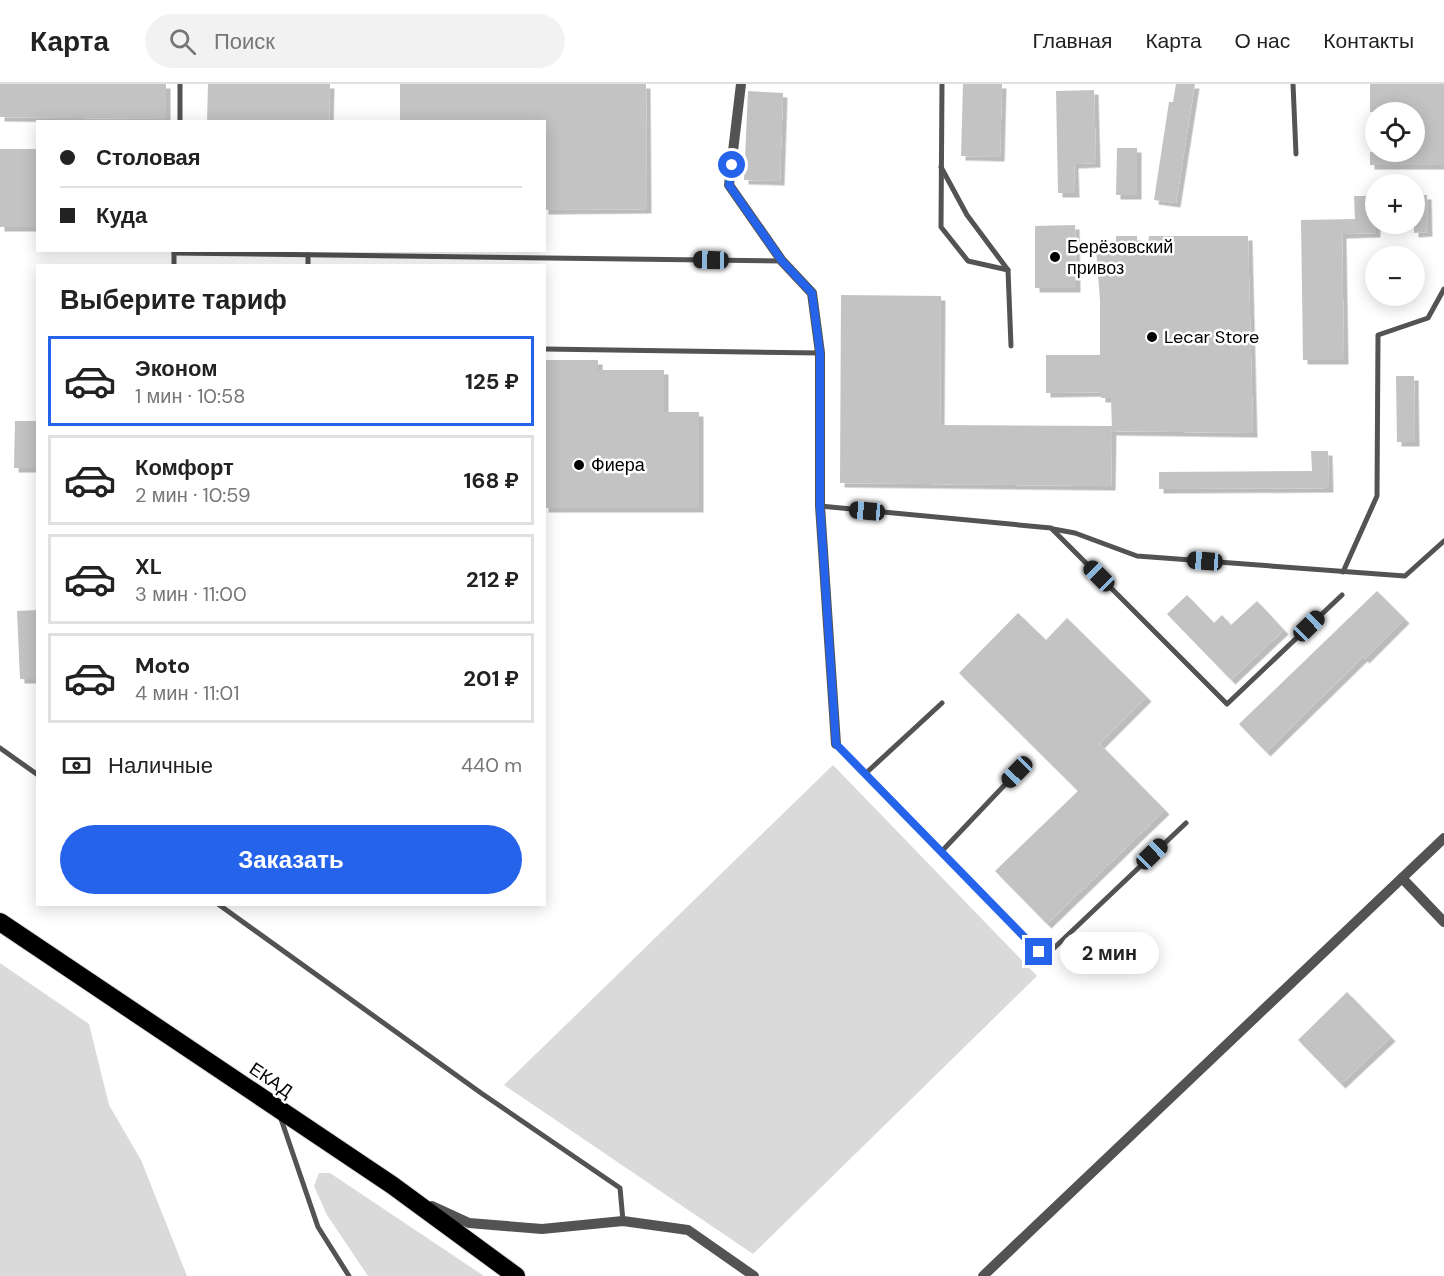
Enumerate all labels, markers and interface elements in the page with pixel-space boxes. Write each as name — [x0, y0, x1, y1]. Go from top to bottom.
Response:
search box — [145, 14, 565, 68]
text: Карта — [30, 23, 109, 60]
icon: search — [166, 25, 199, 58]
text: Поиск — [214, 27, 275, 56]
text: Главная — [1032, 27, 1112, 55]
text: Карта — [1145, 27, 1202, 55]
text: О нас — [1235, 27, 1290, 55]
text: Контакты — [1323, 27, 1414, 55]
map controls — [1365, 102, 1425, 306]
button: locate — [1365, 102, 1425, 162]
text: Столовая — [96, 143, 201, 172]
route start — [718, 151, 745, 178]
button: + — [1365, 174, 1425, 234]
text: Куда — [96, 201, 147, 230]
place label: Берёзовский привоз — [1067, 235, 1173, 280]
button: − — [1365, 246, 1425, 306]
marker: Берёзовский привоз — [1048, 250, 1062, 264]
car — [693, 251, 729, 269]
text: Выберите тариф — [60, 282, 287, 317]
place label: Lecar Store — [1164, 325, 1259, 349]
marker: Lecar Store — [1145, 330, 1159, 344]
icon: car — [63, 354, 117, 408]
text: Эконом — [135, 354, 218, 383]
text: 125 ₽ — [465, 367, 519, 396]
text: 1 мин · 10:58 — [135, 383, 245, 409]
icon: car — [63, 453, 117, 507]
text: Комфорт — [135, 453, 234, 482]
place label: Фиера — [591, 453, 646, 477]
marker: Фиера — [572, 458, 586, 472]
text: 168 ₽ — [464, 466, 519, 495]
text: 2 мин · 10:59 — [135, 482, 251, 508]
car — [848, 500, 886, 522]
car — [1186, 551, 1224, 571]
icon: car — [63, 552, 117, 606]
text: XL — [135, 552, 162, 581]
car — [1080, 557, 1118, 595]
text: 212 ₽ — [466, 565, 519, 594]
text: 3 мин · 11:00 — [135, 581, 247, 607]
car — [1290, 607, 1328, 645]
icon: car — [63, 651, 117, 705]
text: Moto — [135, 651, 190, 680]
text: 201 ₽ — [463, 664, 519, 693]
text: 4 мин · 11:01 — [135, 680, 239, 706]
icon: cash — [60, 749, 93, 782]
text: Наличные — [108, 751, 213, 780]
text: 440 m — [461, 752, 522, 778]
car — [998, 753, 1036, 791]
button: Заказать — [60, 825, 522, 894]
car — [1133, 835, 1171, 873]
callout: 2 мин — [1060, 931, 1159, 973]
route end — [1025, 938, 1052, 965]
text: 2 мин — [1082, 940, 1137, 966]
street label: ЕКАД — [245, 1057, 297, 1103]

